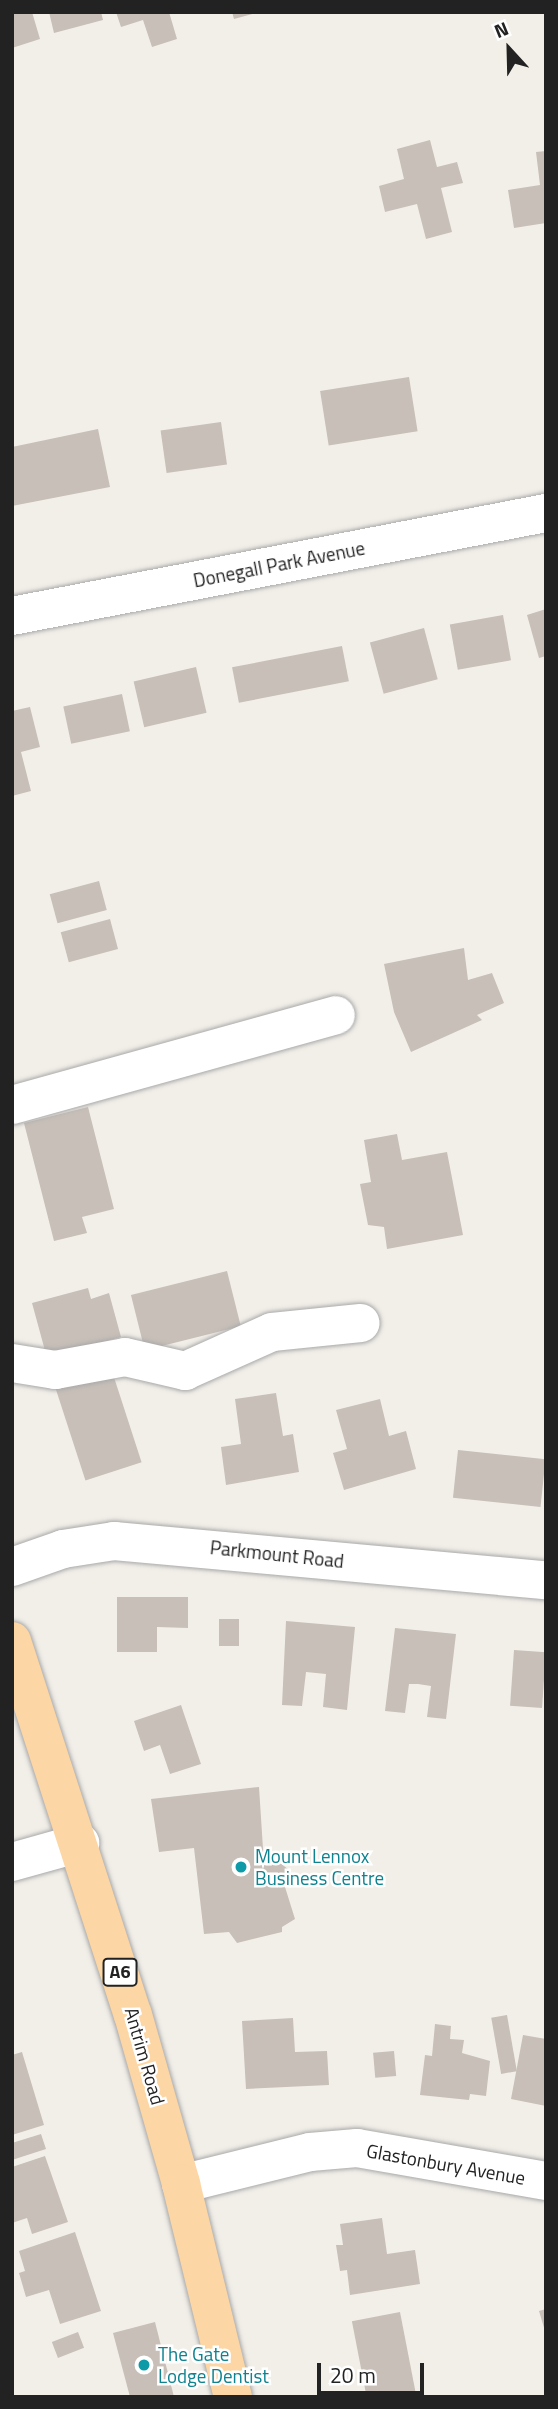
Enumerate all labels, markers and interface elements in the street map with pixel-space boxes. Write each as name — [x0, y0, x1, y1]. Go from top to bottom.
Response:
text: N — [489, 13, 512, 45]
north arrow — [474, 14, 544, 84]
street label: Donegall Park Avenue — [191, 536, 367, 592]
street label: Parkmount Road — [209, 1536, 345, 1572]
place label: Mount Lennox Business Centre — [255, 1845, 384, 1889]
marker: Mount Lennox Business Centre — [233, 1859, 249, 1875]
road number: A6 — [102, 1958, 138, 1986]
street label: Antrim Road — [120, 2005, 170, 2107]
street label: Glastonbury Avenue — [365, 2139, 527, 2189]
place label: The Gate Lodge Dentist — [158, 2343, 269, 2387]
scale bar — [320, 2350, 427, 2394]
marker: The Gate Lodge Dentist — [136, 2357, 152, 2373]
text: 20 m — [330, 2359, 376, 2391]

